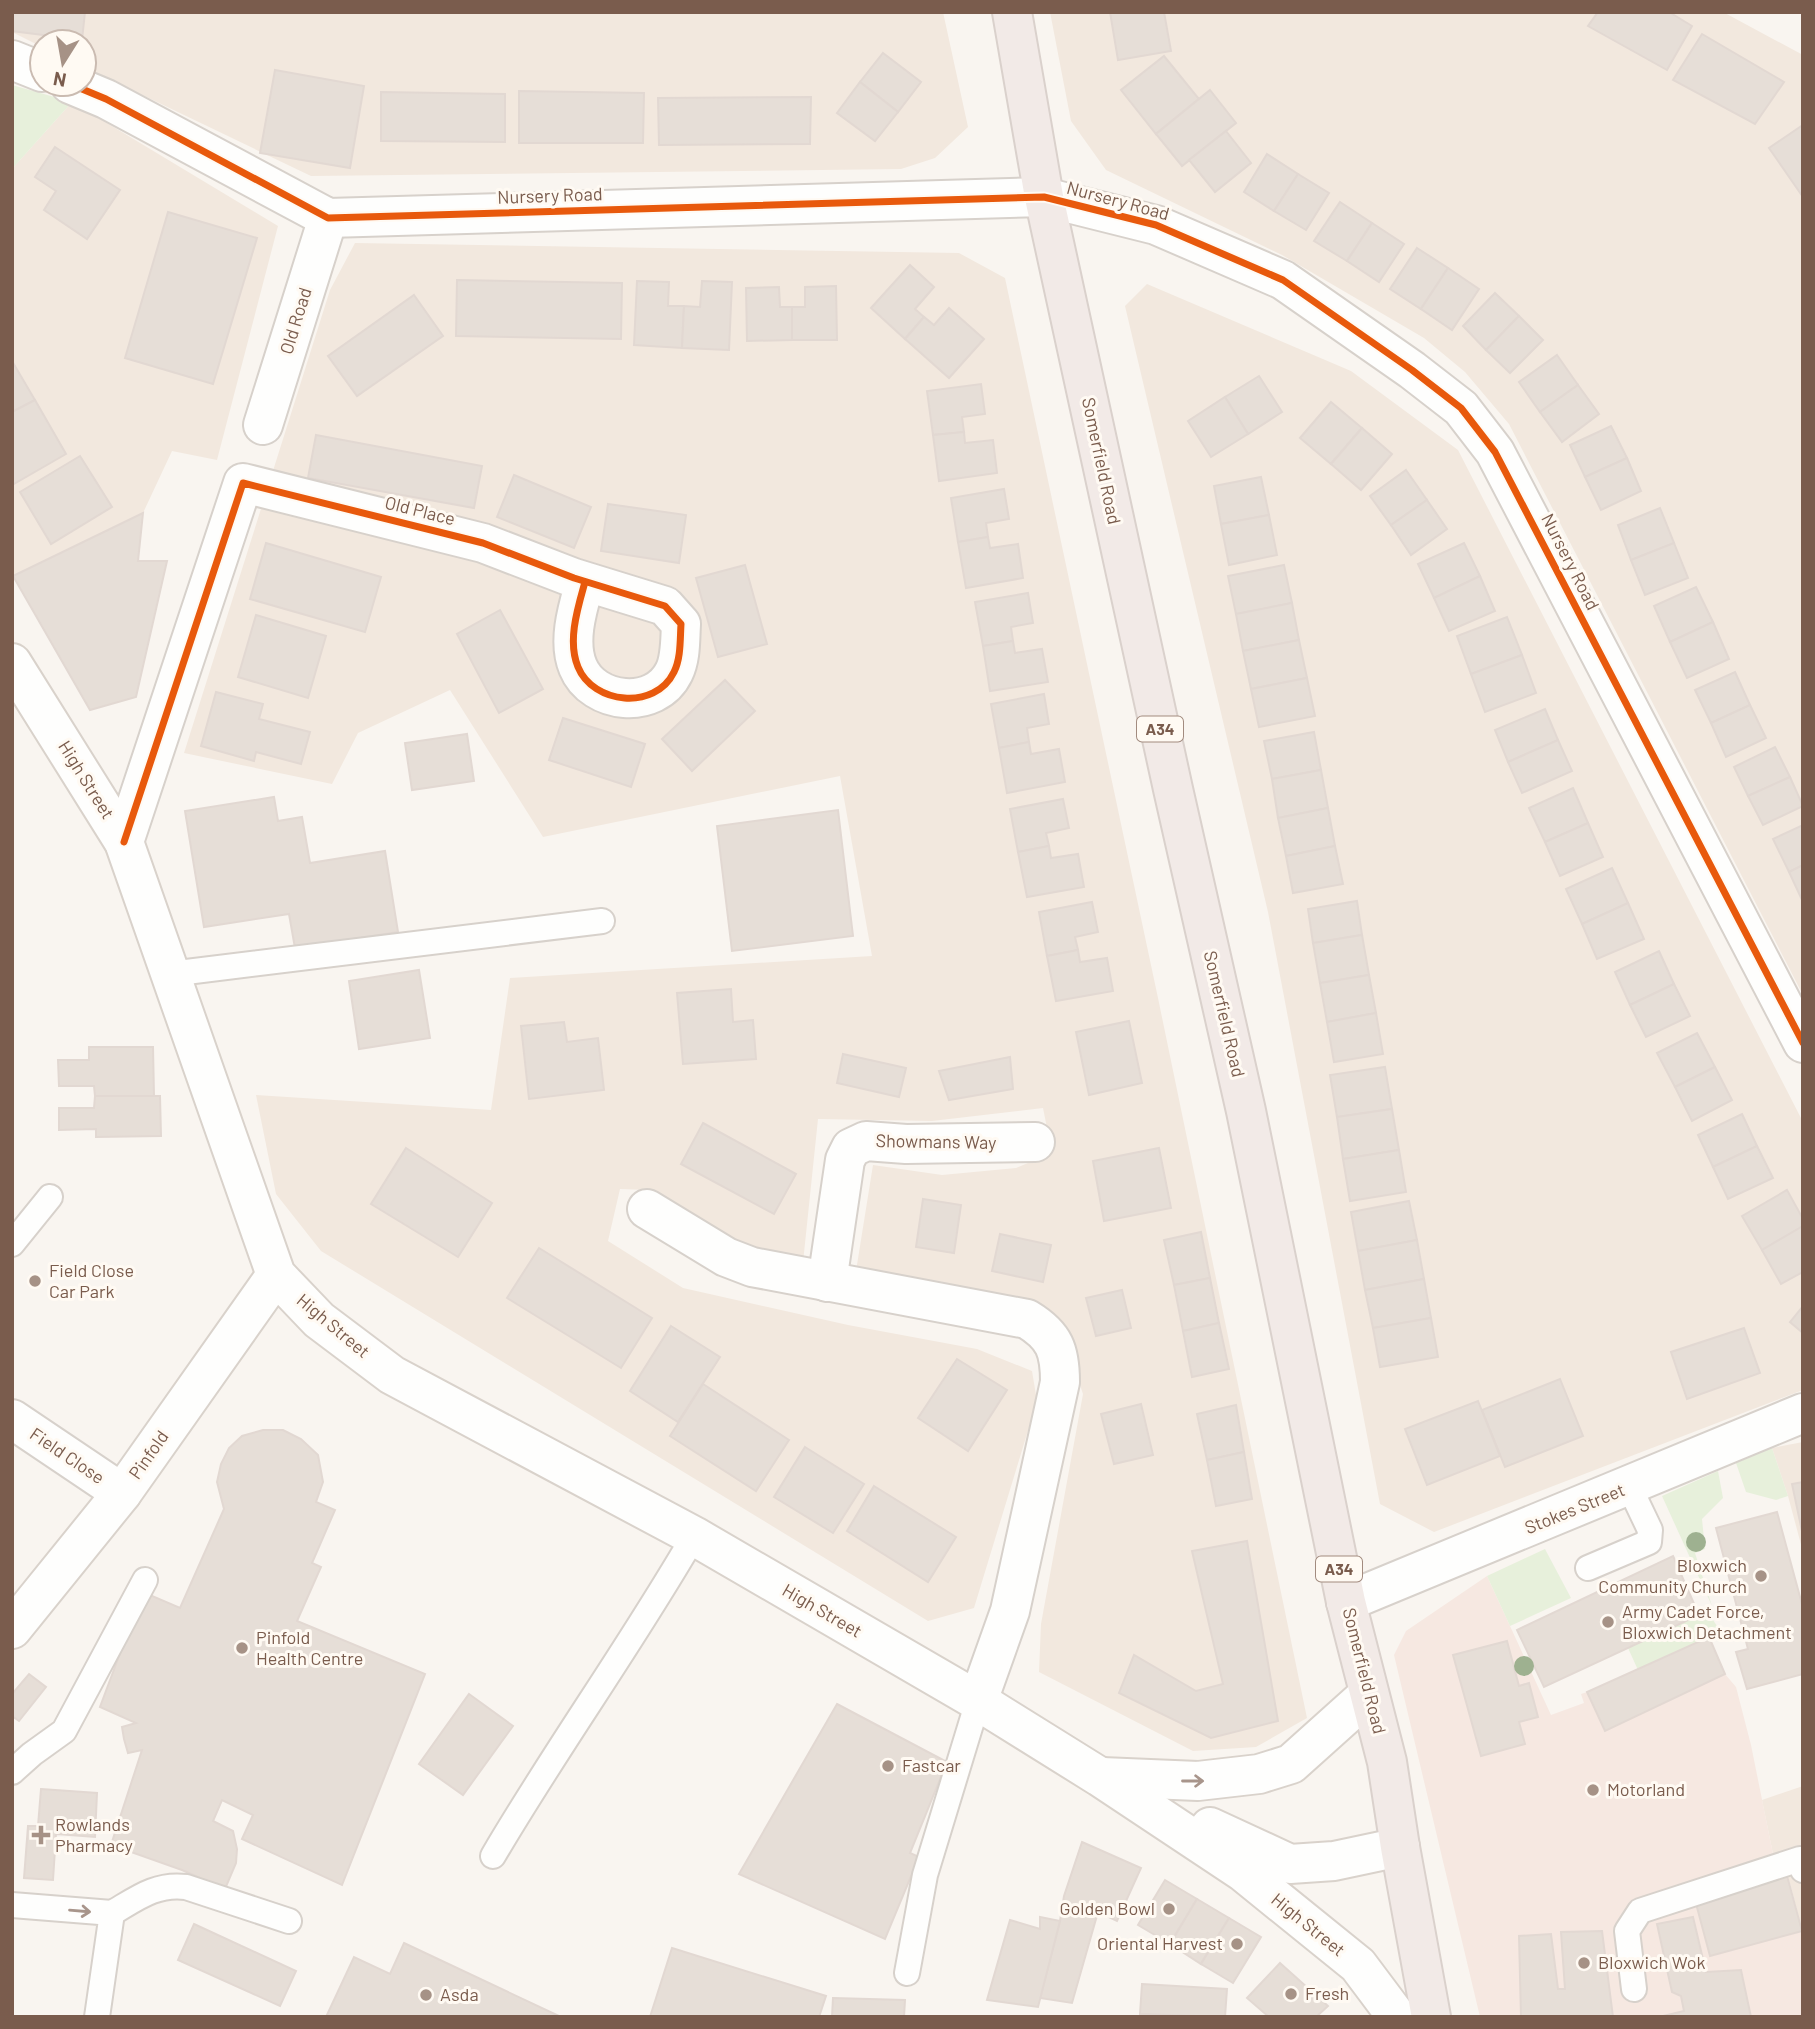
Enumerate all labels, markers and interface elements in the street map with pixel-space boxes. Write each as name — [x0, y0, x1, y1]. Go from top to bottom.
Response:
north arrow — [28, 28, 98, 98]
text: N — [51, 68, 68, 93]
street label: Nursery Road — [1065, 176, 1172, 224]
street label: Nursery Road — [497, 182, 603, 208]
street label: Old Road — [275, 285, 316, 357]
street label: Somerfield Road — [1078, 395, 1126, 526]
street label: Old Place — [383, 491, 458, 529]
street label: Nursery Road — [1537, 510, 1605, 613]
road number: A34 — [1137, 716, 1183, 742]
street label: High Street — [54, 736, 120, 823]
street label: Somerfield Road — [1200, 948, 1250, 1079]
street label: Showmans Way — [875, 1129, 997, 1153]
place label: Field Close Car Park — [49, 1259, 134, 1302]
marker: Field Close Car Park — [27, 1273, 43, 1289]
street label: High Street — [293, 1288, 375, 1362]
street label: Field Close — [26, 1422, 109, 1488]
street label: Pinfold — [124, 1426, 173, 1483]
street label: Stokes Street — [1521, 1478, 1628, 1538]
place label: Bloxwich Community Church — [1598, 1554, 1747, 1597]
road number: A34 — [1316, 1556, 1362, 1582]
marker: Bloxwich Community Church — [1753, 1568, 1769, 1584]
street label: High Street — [779, 1578, 866, 1642]
place label: Army Cadet Force, Bloxwich Detachment — [1622, 1600, 1792, 1643]
street label: Somerfield Road — [1339, 1605, 1391, 1736]
marker: Army Cadet Force, Bloxwich Detachment — [1600, 1614, 1616, 1630]
place label: Pinfold Health Centre — [256, 1626, 363, 1669]
marker: Pinfold Health Centre — [234, 1640, 250, 1656]
place label: Fastcar — [902, 1754, 961, 1776]
marker: Fastcar — [880, 1758, 896, 1774]
one-way arrow — [1181, 1774, 1204, 1788]
place label: Motorland — [1607, 1778, 1685, 1800]
marker: Motorland — [1585, 1782, 1601, 1798]
place label: Rowlands Pharmacy — [55, 1813, 133, 1856]
marker: Rowlands Pharmacy — [33, 1827, 49, 1843]
street label: High Street — [1267, 1888, 1350, 1961]
place label: Golden Bowl — [1059, 1897, 1155, 1919]
marker: Golden Bowl — [1161, 1901, 1177, 1917]
one-way arrow — [68, 1905, 91, 1918]
place label: Oriental Harvest — [1097, 1932, 1223, 1954]
marker: Oriental Harvest — [1229, 1936, 1245, 1952]
place label: Bloxwich Wok — [1598, 1951, 1706, 1973]
marker: Bloxwich Wok — [1576, 1955, 1592, 1971]
place label: Fresh — [1305, 1982, 1349, 2004]
place label: Asda — [440, 1983, 479, 2005]
marker: Fresh — [1283, 1986, 1299, 2002]
marker: Asda — [418, 1987, 434, 2003]

